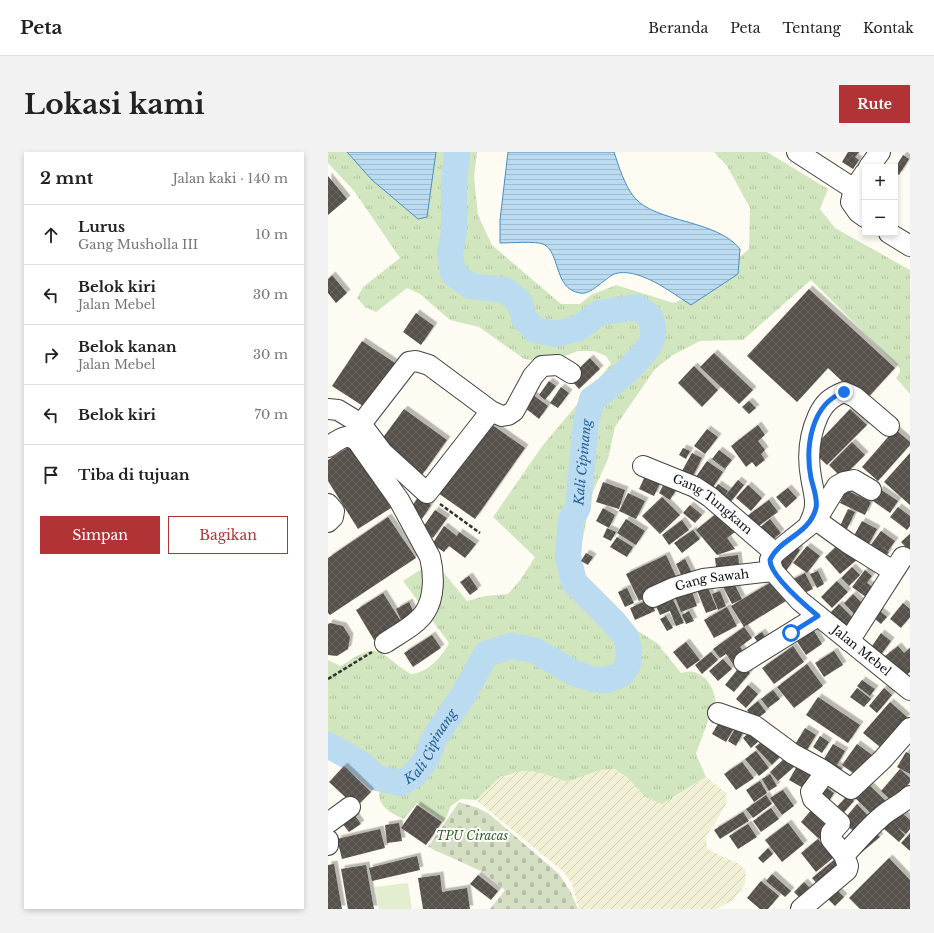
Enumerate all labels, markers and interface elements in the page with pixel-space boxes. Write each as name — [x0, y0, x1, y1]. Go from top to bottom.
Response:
text: Peta — [20, 16, 62, 39]
text: Beranda — [648, 19, 708, 37]
text: Peta — [730, 19, 761, 37]
text: Tentang — [783, 19, 841, 37]
text: Kontak — [863, 19, 914, 37]
button: Rute — [839, 85, 910, 123]
text: Lokasi kami — [24, 87, 205, 122]
map controls — [862, 164, 898, 236]
button: + — [862, 164, 898, 200]
text: 2 mnt — [40, 168, 93, 189]
text: Jalan kaki · 140 m — [173, 170, 288, 187]
button: − — [862, 200, 898, 236]
text: Lurus — [78, 217, 125, 236]
icon: ahead — [40, 224, 62, 246]
text: 10 m — [255, 226, 288, 243]
text: Gang Musholla III — [78, 236, 198, 253]
text: Belok kiri — [78, 277, 156, 296]
icon: left — [40, 284, 62, 306]
text: 30 m — [253, 286, 288, 303]
text: Jalan Mebel — [78, 296, 155, 313]
text: Belok kanan — [78, 337, 177, 356]
icon: right — [40, 344, 62, 366]
text: 30 m — [253, 346, 288, 363]
text: Jalan Mebel — [78, 356, 155, 373]
route end — [835, 383, 853, 401]
icon: left — [40, 404, 62, 426]
text: Belok kiri — [78, 405, 156, 424]
text: 70 m — [255, 406, 288, 423]
water label: Kali Cipinang — [570, 418, 595, 507]
icon: arrive — [40, 464, 62, 486]
text: Tiba di tujuan — [78, 465, 190, 484]
street label: Gang Tungkam — [671, 471, 756, 537]
button: Simpan — [40, 516, 160, 554]
button: Bagikan — [168, 516, 288, 554]
street label: Gang Sawah — [673, 566, 750, 594]
street label: Jalan Mebel — [828, 621, 894, 679]
route start — [782, 624, 800, 642]
water label: Kali Cipinang — [400, 705, 461, 788]
park label: TPU Ciracas — [436, 828, 508, 843]

